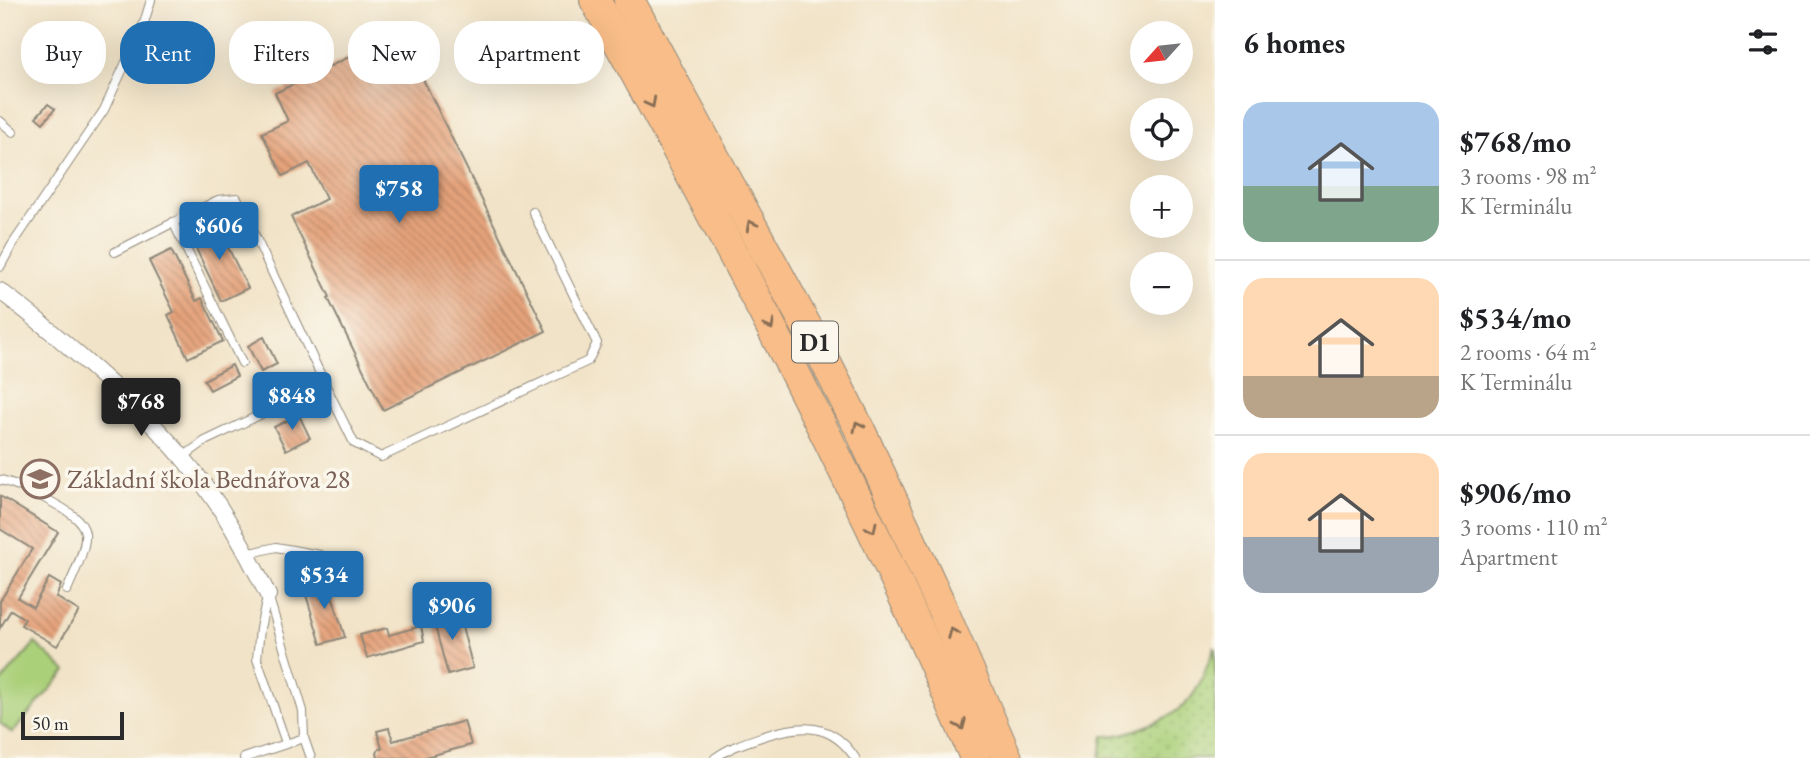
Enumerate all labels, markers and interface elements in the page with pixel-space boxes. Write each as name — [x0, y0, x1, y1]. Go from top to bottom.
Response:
chip: Buy — [21, 21, 106, 84]
chip: Rent — [120, 21, 215, 84]
chip: Filters — [229, 21, 334, 84]
chip: New — [348, 21, 440, 84]
chip: Apartment — [454, 21, 604, 84]
north arrow — [1130, 21, 1194, 84]
map controls — [1130, 21, 1193, 315]
text: 6 homes — [1243, 23, 1345, 62]
icon: filters — [1744, 23, 1782, 61]
one-way arrow — [643, 95, 657, 108]
button: locate — [1130, 98, 1193, 161]
text: $768/mo — [1460, 122, 1571, 161]
icon: home — [1299, 130, 1383, 214]
text: 3 rooms · 98 m² — [1460, 161, 1597, 191]
pin: $758 — [358, 166, 440, 225]
text: $758 — [375, 173, 423, 203]
button: + — [1130, 175, 1193, 238]
text: K Terminálu — [1460, 191, 1572, 221]
pin: $606 — [178, 202, 260, 262]
text: $606 — [195, 210, 243, 240]
one-way arrow — [746, 220, 760, 232]
button: − — [1130, 252, 1193, 315]
text: $534/mo — [1460, 298, 1571, 337]
icon: home — [1299, 306, 1383, 390]
one-way arrow — [762, 318, 775, 330]
road number: D1 — [792, 321, 838, 362]
text: 2 rooms · 64 m² — [1460, 337, 1597, 367]
text: K Terminálu — [1460, 367, 1572, 397]
pin: $848 — [251, 372, 333, 432]
pin: $768 — [100, 378, 182, 438]
text: $848 — [268, 380, 316, 410]
text: $768 — [117, 386, 165, 416]
one-way arrow — [852, 421, 866, 433]
school or university icon: Základní škola Bednářova 28 — [19, 458, 61, 500]
place label: Základní škola Bednářova 28 — [67, 462, 350, 496]
text: $906/mo — [1460, 473, 1571, 512]
icon: home — [1299, 481, 1383, 565]
text: 3 rooms · 110 m² — [1460, 512, 1608, 542]
one-way arrow — [864, 521, 878, 533]
text: Apartment — [1460, 542, 1558, 572]
pin: $534 — [283, 552, 365, 611]
text: $534 — [300, 559, 348, 589]
pin: $906 — [411, 582, 493, 642]
text: $906 — [428, 590, 476, 620]
one-way arrow — [947, 627, 961, 640]
scale bar — [21, 709, 124, 741]
text: 50 m — [32, 711, 69, 736]
one-way arrow — [953, 719, 967, 731]

